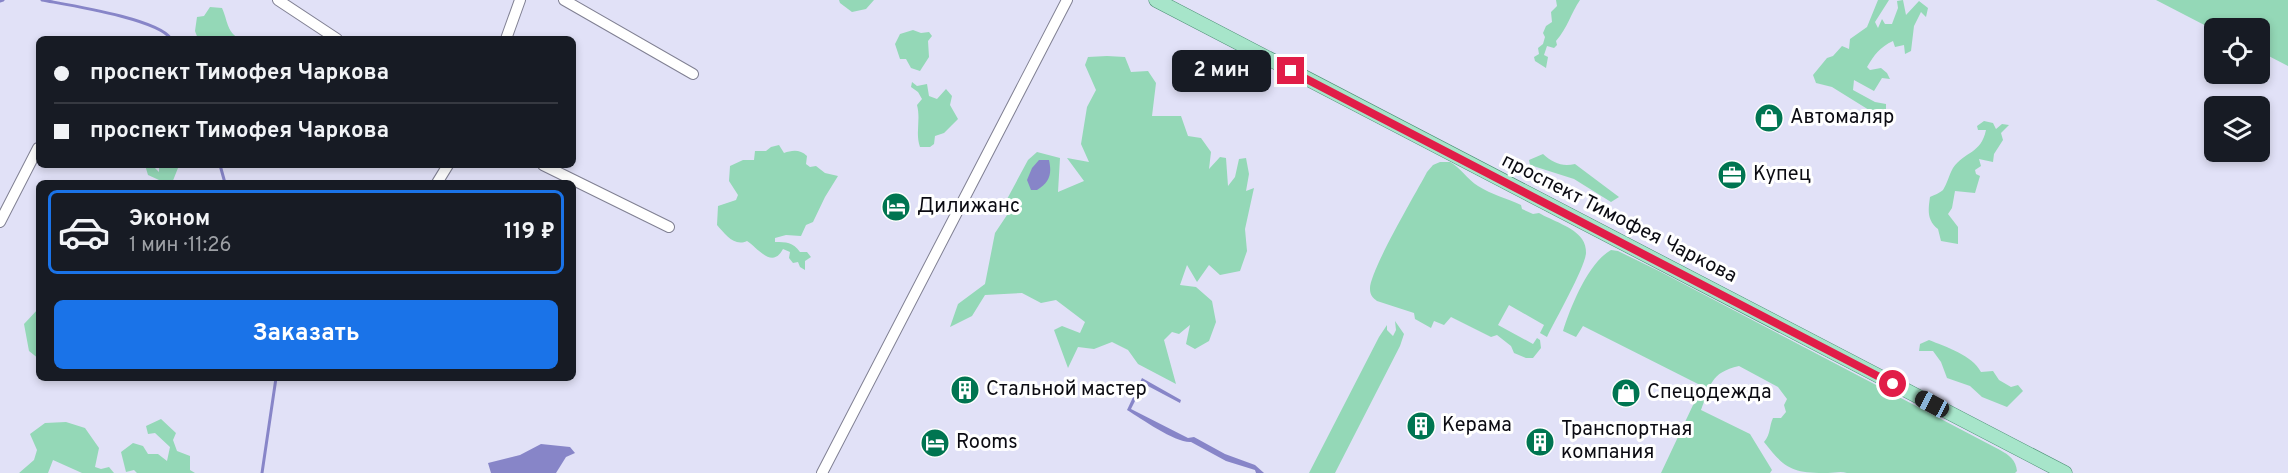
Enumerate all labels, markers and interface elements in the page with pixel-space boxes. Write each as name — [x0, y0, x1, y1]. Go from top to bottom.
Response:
map controls — [2204, 18, 2270, 162]
button: locate — [2204, 18, 2270, 84]
callout: 2 мин — [1171, 50, 1270, 92]
route end — [1277, 57, 1304, 84]
text: 2 мин — [1193, 58, 1250, 84]
text: проспект Тимофея Чаркова — [90, 60, 389, 87]
button: layers — [2204, 96, 2270, 162]
shop icon: Автомаляр — [1753, 102, 1785, 134]
place label: Автомаляр — [1790, 105, 1894, 131]
text: проспект Тимофея Чаркова — [90, 118, 389, 145]
street label: проспект Тимофея Чаркова — [1497, 148, 1741, 290]
office icon: Купец — [1716, 159, 1748, 191]
place label: Купец — [1753, 162, 1811, 188]
hotel icon: Дилижанс — [880, 191, 912, 223]
place label: Дилижанс — [917, 194, 1020, 220]
icon: car — [57, 205, 111, 259]
text: Эконом — [129, 206, 210, 233]
text: 119 ₽ — [504, 219, 555, 246]
text: 1 мин · 11:26 — [129, 233, 231, 259]
button: Заказать — [54, 300, 558, 369]
route start — [1879, 370, 1906, 397]
building icon: Стальной мастер — [949, 374, 981, 406]
place label: Стальной мастер — [986, 377, 1147, 403]
shop icon: Спецодежда — [1610, 377, 1642, 409]
place label: Спецодежда — [1647, 380, 1772, 406]
car — [1912, 388, 1952, 420]
building icon: Керама — [1405, 410, 1437, 442]
place label: Керама — [1442, 413, 1512, 439]
place label: Транспортная компания — [1561, 417, 1692, 466]
building icon: Транспортная компания — [1524, 426, 1556, 458]
hotel icon: Rooms — [919, 427, 951, 459]
place label: Rooms — [956, 430, 1018, 456]

